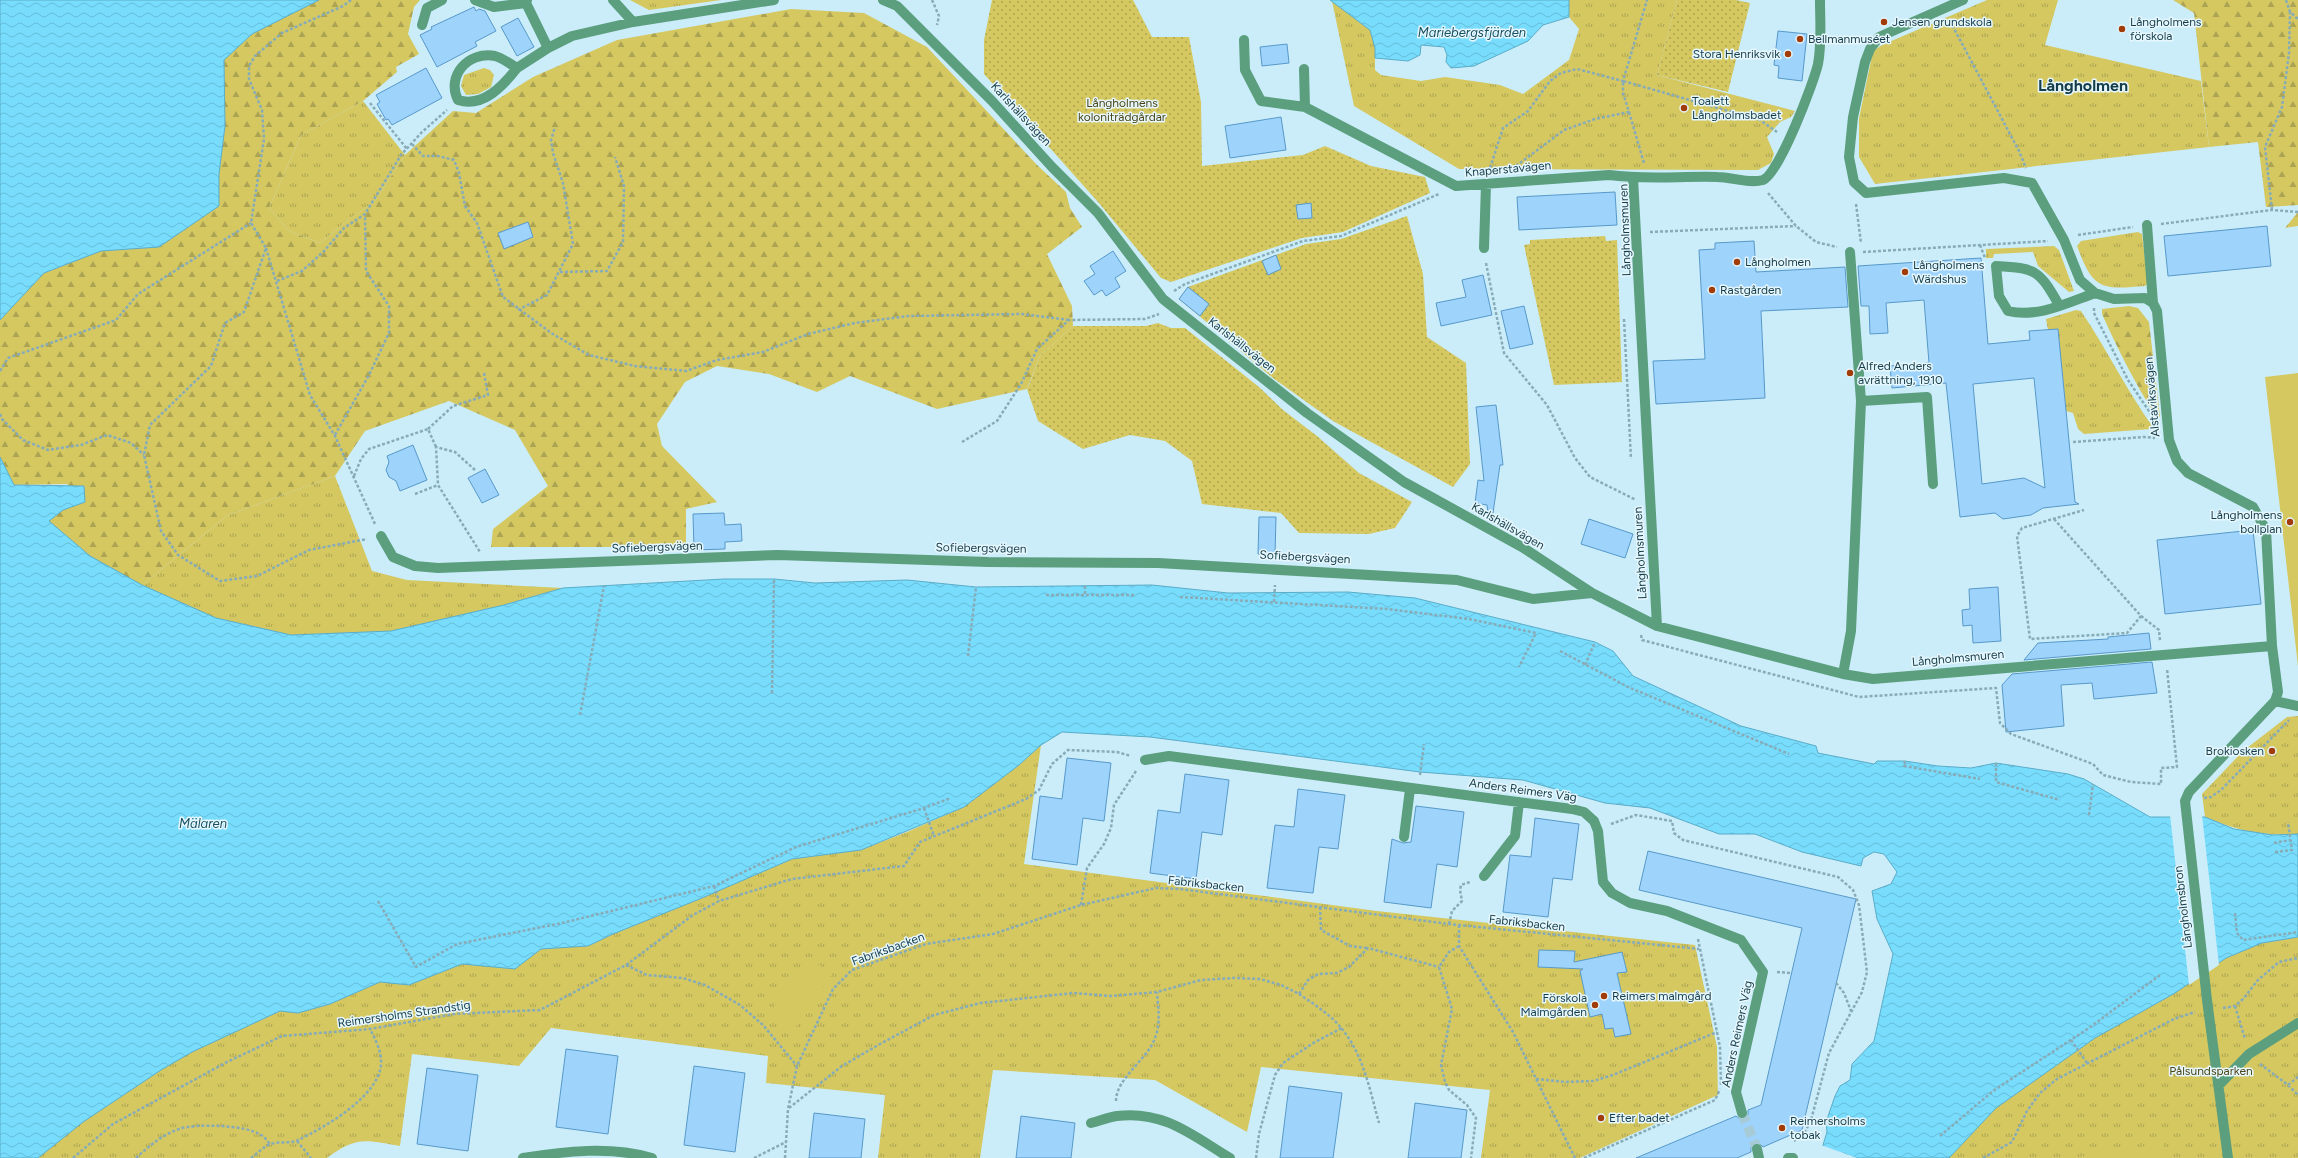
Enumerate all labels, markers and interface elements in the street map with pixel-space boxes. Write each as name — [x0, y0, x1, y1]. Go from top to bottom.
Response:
place label: Jensen grundskola — [1892, 15, 1992, 29]
place label: Långholmens förskola — [2130, 15, 2202, 43]
marker: Jensen grundskola — [1879, 17, 1889, 27]
marker: Långholmens förskola — [2117, 24, 2127, 34]
water label: Mariebergsfjärden — [1418, 25, 1526, 40]
place label: Bellmanmuséet — [1808, 32, 1891, 46]
marker: Bellmanmuséet — [1795, 34, 1805, 44]
place label: Stora Henriksvik — [1693, 47, 1780, 61]
marker: Stora Henriksvik — [1783, 49, 1793, 59]
district label: Långholmen — [2038, 76, 2128, 95]
street label: Karlshällsvägen — [988, 79, 1054, 149]
place label: Toalett Långholmsbadet — [1692, 94, 1782, 122]
park label: Långholmens koloniträdgårdar — [1078, 96, 1166, 124]
marker: Toalett Långholmsbadet — [1679, 103, 1689, 113]
street label: Knaperstavägen — [1464, 158, 1552, 180]
street label: Långholmsmuren — [1616, 183, 1634, 276]
place label: Långholmen — [1745, 255, 1811, 269]
marker: Långholmen — [1732, 257, 1742, 267]
place label: Långholmens Wärdshus — [1913, 258, 1985, 286]
marker: Långholmens Wärdshus — [1900, 267, 1910, 277]
place label: Rastgården — [1720, 283, 1782, 297]
marker: Rastgården — [1707, 285, 1717, 295]
street label: Karlshällsvägen — [1205, 314, 1279, 376]
street label: Alstaviksvägen — [2142, 356, 2162, 437]
place label: Alfred Anders avrättning, 1910 — [1858, 359, 1943, 387]
marker: Alfred Anders avrättning, 1910 — [1845, 368, 1855, 378]
street label: Karlshällsvägen — [1469, 499, 1547, 553]
street label: Långholmsmuren — [1631, 506, 1649, 600]
place label: Långholmens bollplan — [2211, 508, 2282, 536]
marker: Långholmens bollplan — [2285, 517, 2295, 527]
street label: Sofiebergsvägen — [611, 538, 703, 556]
street label: Sofiebergsvägen — [935, 540, 1027, 556]
street label: Sofiebergsvägen — [1259, 548, 1351, 566]
street label: Långholmsmuren — [1911, 647, 2005, 669]
place label: Brokiosken — [2206, 744, 2264, 758]
marker: Brokiosken — [2267, 746, 2277, 756]
street label: Anders Reimers Väg — [1468, 776, 1578, 804]
water label: Mälaren — [179, 816, 227, 831]
street label: Långholmsbron — [2171, 865, 2195, 949]
street label: Fabriksbacken — [1167, 873, 1245, 895]
street label: Fabriksbacken — [1488, 912, 1566, 934]
street label: Fabriksbacken — [850, 929, 927, 969]
street label: Anders Reimers Väg — [1719, 979, 1755, 1089]
place label: Reimers malmgård — [1612, 989, 1712, 1003]
place label: Förskola Malmgården — [1520, 991, 1587, 1019]
marker: Reimers malmgård — [1599, 991, 1609, 1001]
street label: Reimersholms Strandstig — [337, 998, 471, 1030]
marker: Förskola Malmgården — [1590, 1000, 1600, 1010]
park label: Pålsundsparken — [2169, 1064, 2253, 1078]
place label: Efter badet — [1609, 1111, 1670, 1125]
marker: Efter badet — [1596, 1113, 1606, 1123]
place label: Reimersholms tobak — [1790, 1114, 1866, 1142]
marker: Reimersholms tobak — [1777, 1123, 1787, 1133]

